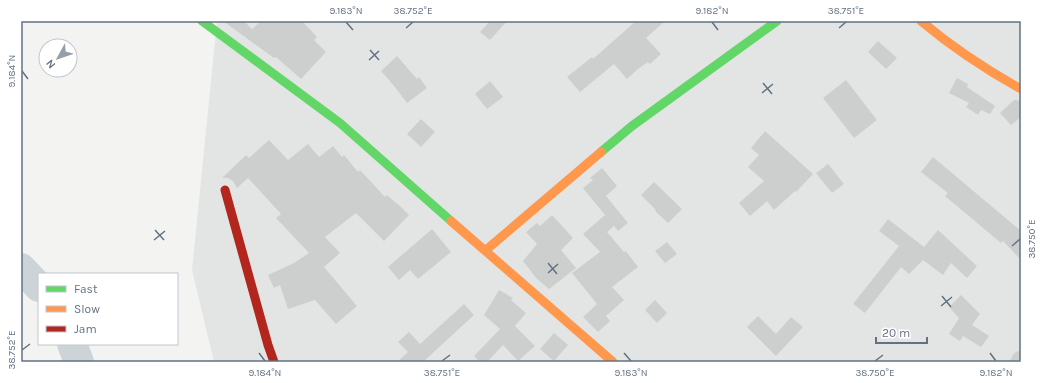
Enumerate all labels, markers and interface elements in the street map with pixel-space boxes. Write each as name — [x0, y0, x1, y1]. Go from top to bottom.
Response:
text: 9.183°N — [329, 5, 363, 17]
text: 38.752°E — [394, 5, 433, 17]
text: 9.182°N — [695, 5, 729, 17]
text: 38.751°E — [828, 5, 864, 17]
north arrow — [38, 38, 78, 78]
text: 9.184°N — [6, 55, 18, 87]
text: N — [43, 57, 58, 71]
text: 38.750°E — [1026, 219, 1038, 259]
legend — [38, 273, 178, 345]
text: Fast — [74, 282, 98, 296]
text: Slow — [74, 302, 100, 316]
scale bar — [876, 319, 927, 345]
text: Jam — [74, 322, 97, 336]
text: 20 m — [882, 326, 910, 340]
text: 38.752°E — [6, 331, 18, 370]
text: 9.184°N — [249, 367, 281, 379]
text: 38.751°E — [424, 367, 460, 379]
text: 9.183°N — [614, 367, 648, 379]
text: 38.750°E — [855, 367, 895, 379]
text: 9.182°N — [979, 367, 1013, 379]

